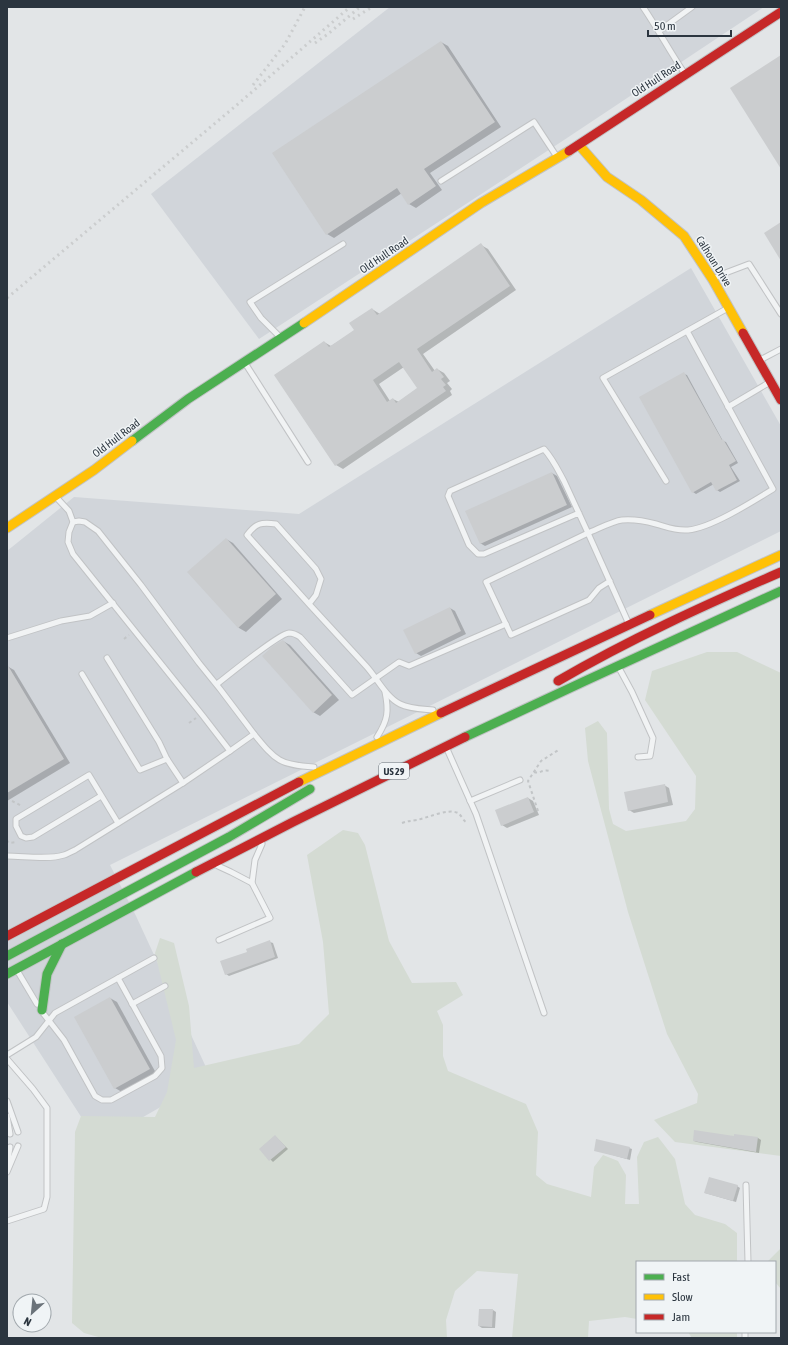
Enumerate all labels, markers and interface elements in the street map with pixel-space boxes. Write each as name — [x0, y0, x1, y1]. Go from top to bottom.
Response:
scale bar — [648, 12, 731, 38]
text: 50 m — [654, 19, 676, 33]
street label: Old Hull Road — [629, 59, 683, 99]
street label: Old Hull Road — [357, 234, 411, 276]
street label: Calhoun Drive — [694, 234, 734, 288]
street label: Old Hull Road — [90, 416, 142, 460]
road number: US 29 — [379, 763, 409, 779]
legend — [636, 1261, 776, 1333]
text: Fast — [672, 1270, 690, 1284]
text: Slow — [672, 1290, 693, 1304]
north arrow — [12, 1293, 52, 1333]
text: Jam — [672, 1310, 690, 1324]
text: N — [22, 1315, 33, 1329]

